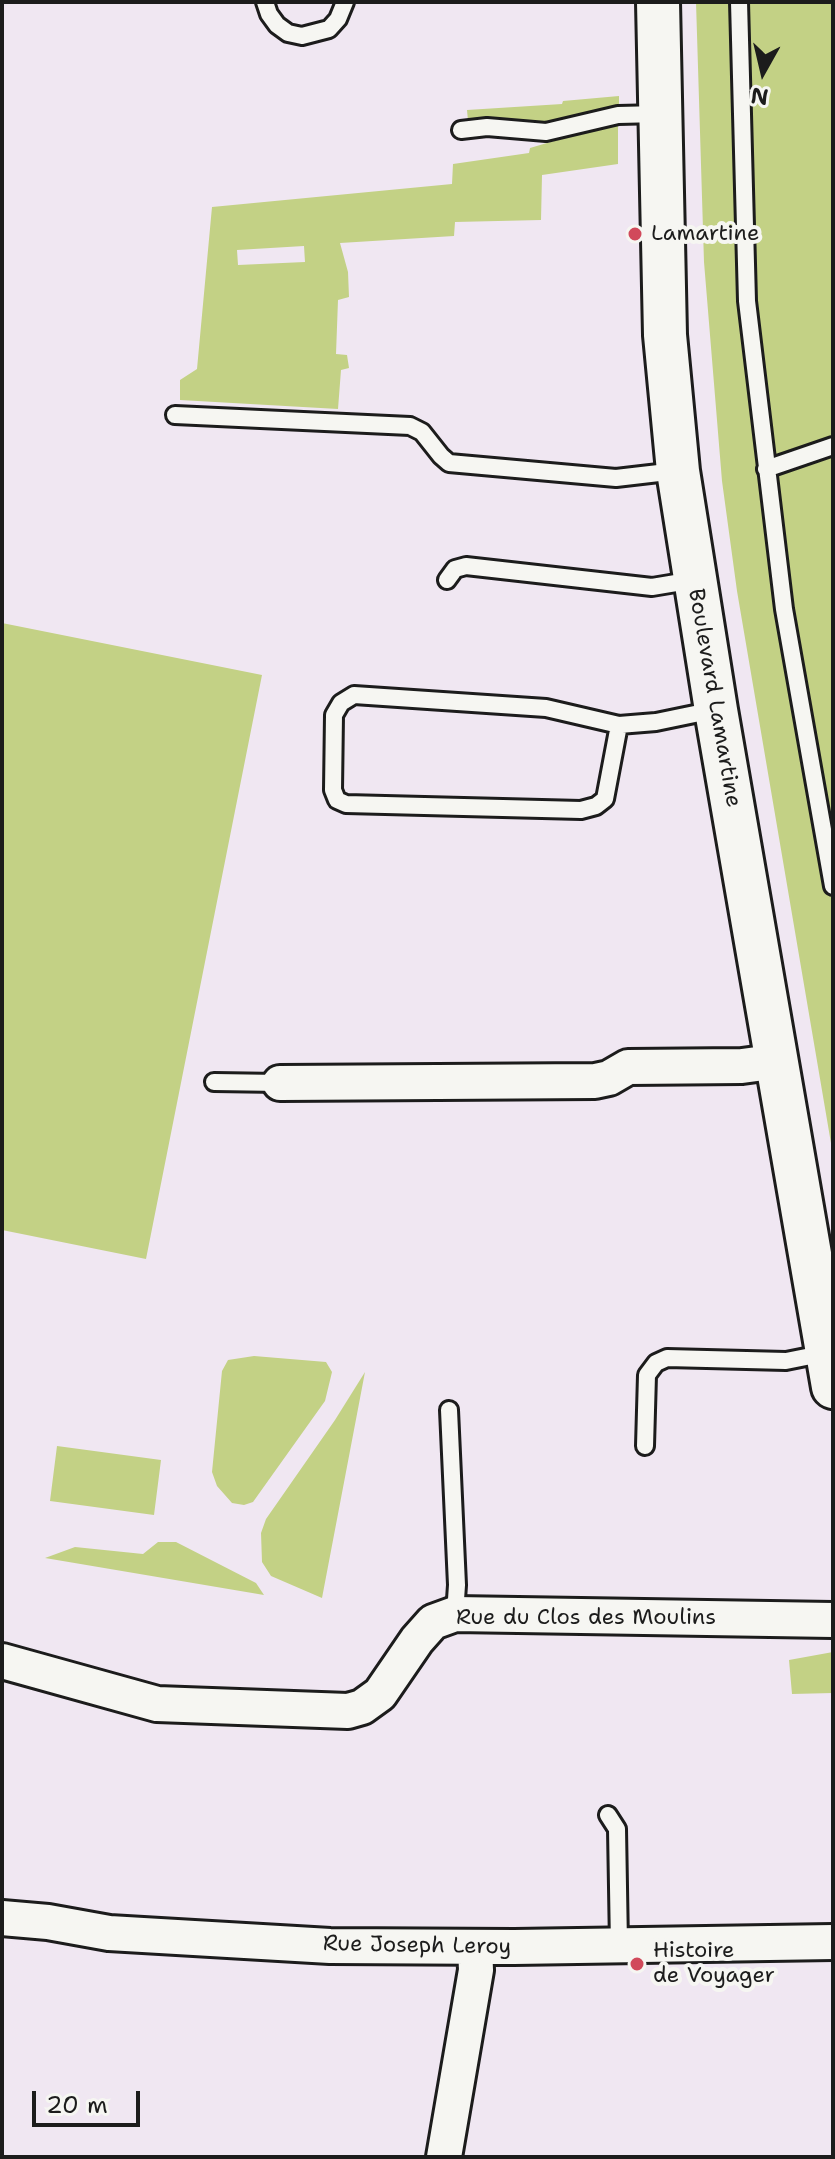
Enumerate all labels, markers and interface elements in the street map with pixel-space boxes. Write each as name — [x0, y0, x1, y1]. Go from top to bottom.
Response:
north arrow — [723, 32, 803, 112]
text: N — [749, 81, 770, 112]
place label: Lamartine — [651, 221, 759, 247]
marker: Lamartine — [626, 225, 644, 243]
street label: Boulevard Lamartine — [682, 587, 746, 809]
street label: Rue du Clos des Moulins — [456, 1605, 716, 1631]
street label: Rue Joseph Leroy — [323, 1931, 511, 1961]
place label: Histoire de Voyager — [653, 1938, 775, 1990]
marker: Histoire de Voyager — [628, 1955, 646, 1973]
scale bar — [36, 2075, 144, 2125]
text: 20 m — [46, 2089, 108, 2121]

